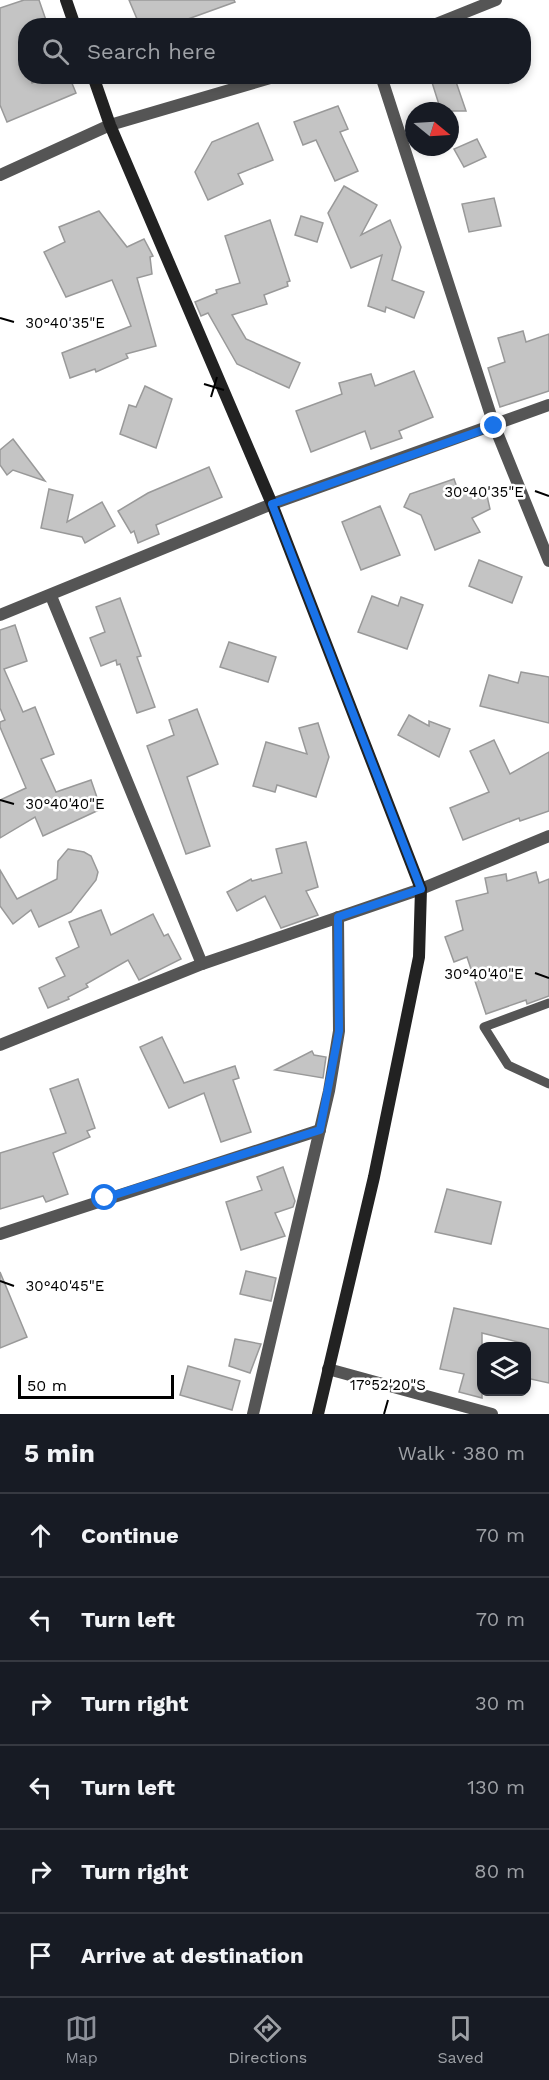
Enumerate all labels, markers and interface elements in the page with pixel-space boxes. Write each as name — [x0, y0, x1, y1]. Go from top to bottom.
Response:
search box — [18, 18, 531, 84]
icon: search — [39, 35, 72, 68]
text: Search here — [87, 39, 216, 64]
north arrow — [405, 102, 459, 156]
text: 30°40'35"E — [25, 314, 105, 332]
route end — [480, 412, 506, 438]
text: 30°40'35"E — [444, 483, 524, 501]
text: 30°40'40"E — [25, 795, 105, 813]
text: 30°40'40"E — [444, 965, 524, 983]
route start — [91, 1184, 117, 1210]
text: 30°40'45"E — [26, 1277, 104, 1295]
map controls — [477, 1342, 531, 1396]
button: layers — [477, 1342, 531, 1396]
scale bar — [18, 1372, 174, 1400]
text: 50 m — [27, 1376, 67, 1395]
text: 17°52'20"S — [350, 1376, 426, 1394]
text: 5 min — [24, 1438, 95, 1468]
text: Walk · 380 m — [398, 1441, 525, 1465]
icon: ahead — [24, 1519, 57, 1552]
text: Continue — [81, 1523, 179, 1548]
text: 70 m — [476, 1523, 525, 1547]
icon: left — [24, 1603, 57, 1636]
text: Turn left — [81, 1607, 175, 1632]
text: 70 m — [476, 1607, 525, 1631]
icon: right — [24, 1687, 57, 1720]
text: Turn right — [81, 1691, 188, 1716]
text: 30 m — [475, 1691, 525, 1715]
icon: left — [24, 1771, 57, 1804]
text: Turn left — [81, 1775, 175, 1800]
text: 130 m — [467, 1775, 525, 1799]
icon: right — [24, 1855, 57, 1888]
text: Turn right — [81, 1859, 188, 1884]
text: 80 m — [474, 1859, 525, 1883]
icon: arrive — [24, 1939, 57, 1972]
text: Arrive at destination — [81, 1943, 304, 1968]
tab: Map — [65, 2012, 98, 2067]
tab: Directions — [228, 2012, 307, 2067]
tab: Saved — [437, 2012, 484, 2067]

